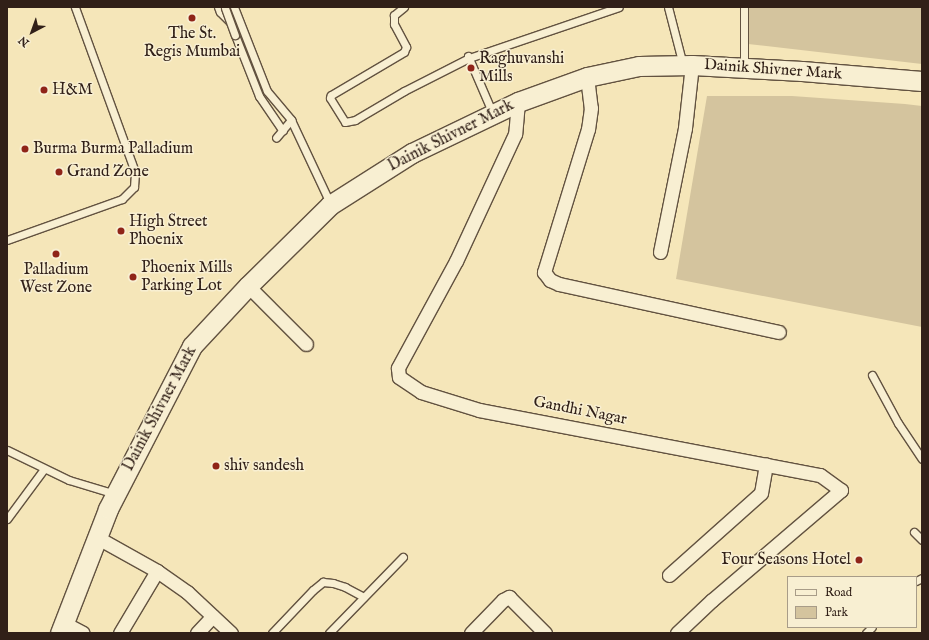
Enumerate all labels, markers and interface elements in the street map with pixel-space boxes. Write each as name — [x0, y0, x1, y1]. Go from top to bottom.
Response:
north arrow — [12, 12, 52, 52]
marker: The St. Regis Mumbai — [187, 13, 197, 23]
place label: The St. Regis Mumbai — [144, 24, 240, 62]
text: N — [16, 33, 32, 49]
place label: Raghuvanshi Mills — [479, 49, 564, 87]
street label: Dainik Shivner Mark — [703, 56, 843, 84]
marker: Raghuvanshi Mills — [466, 63, 476, 73]
place label: H&M — [52, 80, 93, 100]
marker: H&M — [39, 85, 49, 95]
street label: Dainik Shivner Mark — [385, 96, 517, 176]
place label: Burma Burma Palladium — [33, 139, 193, 159]
marker: Burma Burma Palladium — [20, 144, 30, 154]
place label: Grand Zone — [67, 162, 149, 182]
marker: Grand Zone — [54, 167, 64, 177]
place label: High Street Phoenix — [129, 212, 207, 250]
marker: High Street Phoenix — [116, 226, 126, 236]
marker: Palladium West Zone — [51, 249, 61, 259]
place label: Phoenix Mills Parking Lot — [141, 258, 232, 296]
place label: Palladium West Zone — [20, 260, 92, 298]
marker: Phoenix Mills Parking Lot — [128, 272, 138, 282]
street label: Dainik Shivner Mark — [119, 343, 201, 475]
street label: Gandhi Nagar — [532, 393, 628, 429]
place label: shiv sandesh — [224, 456, 304, 476]
marker: shiv sandesh — [211, 461, 221, 471]
place label: Four Seasons Hotel — [721, 550, 851, 570]
marker: Four Seasons Hotel — [854, 555, 864, 565]
legend — [787, 576, 917, 628]
text: Road — [825, 585, 852, 600]
text: Park — [825, 605, 848, 620]

